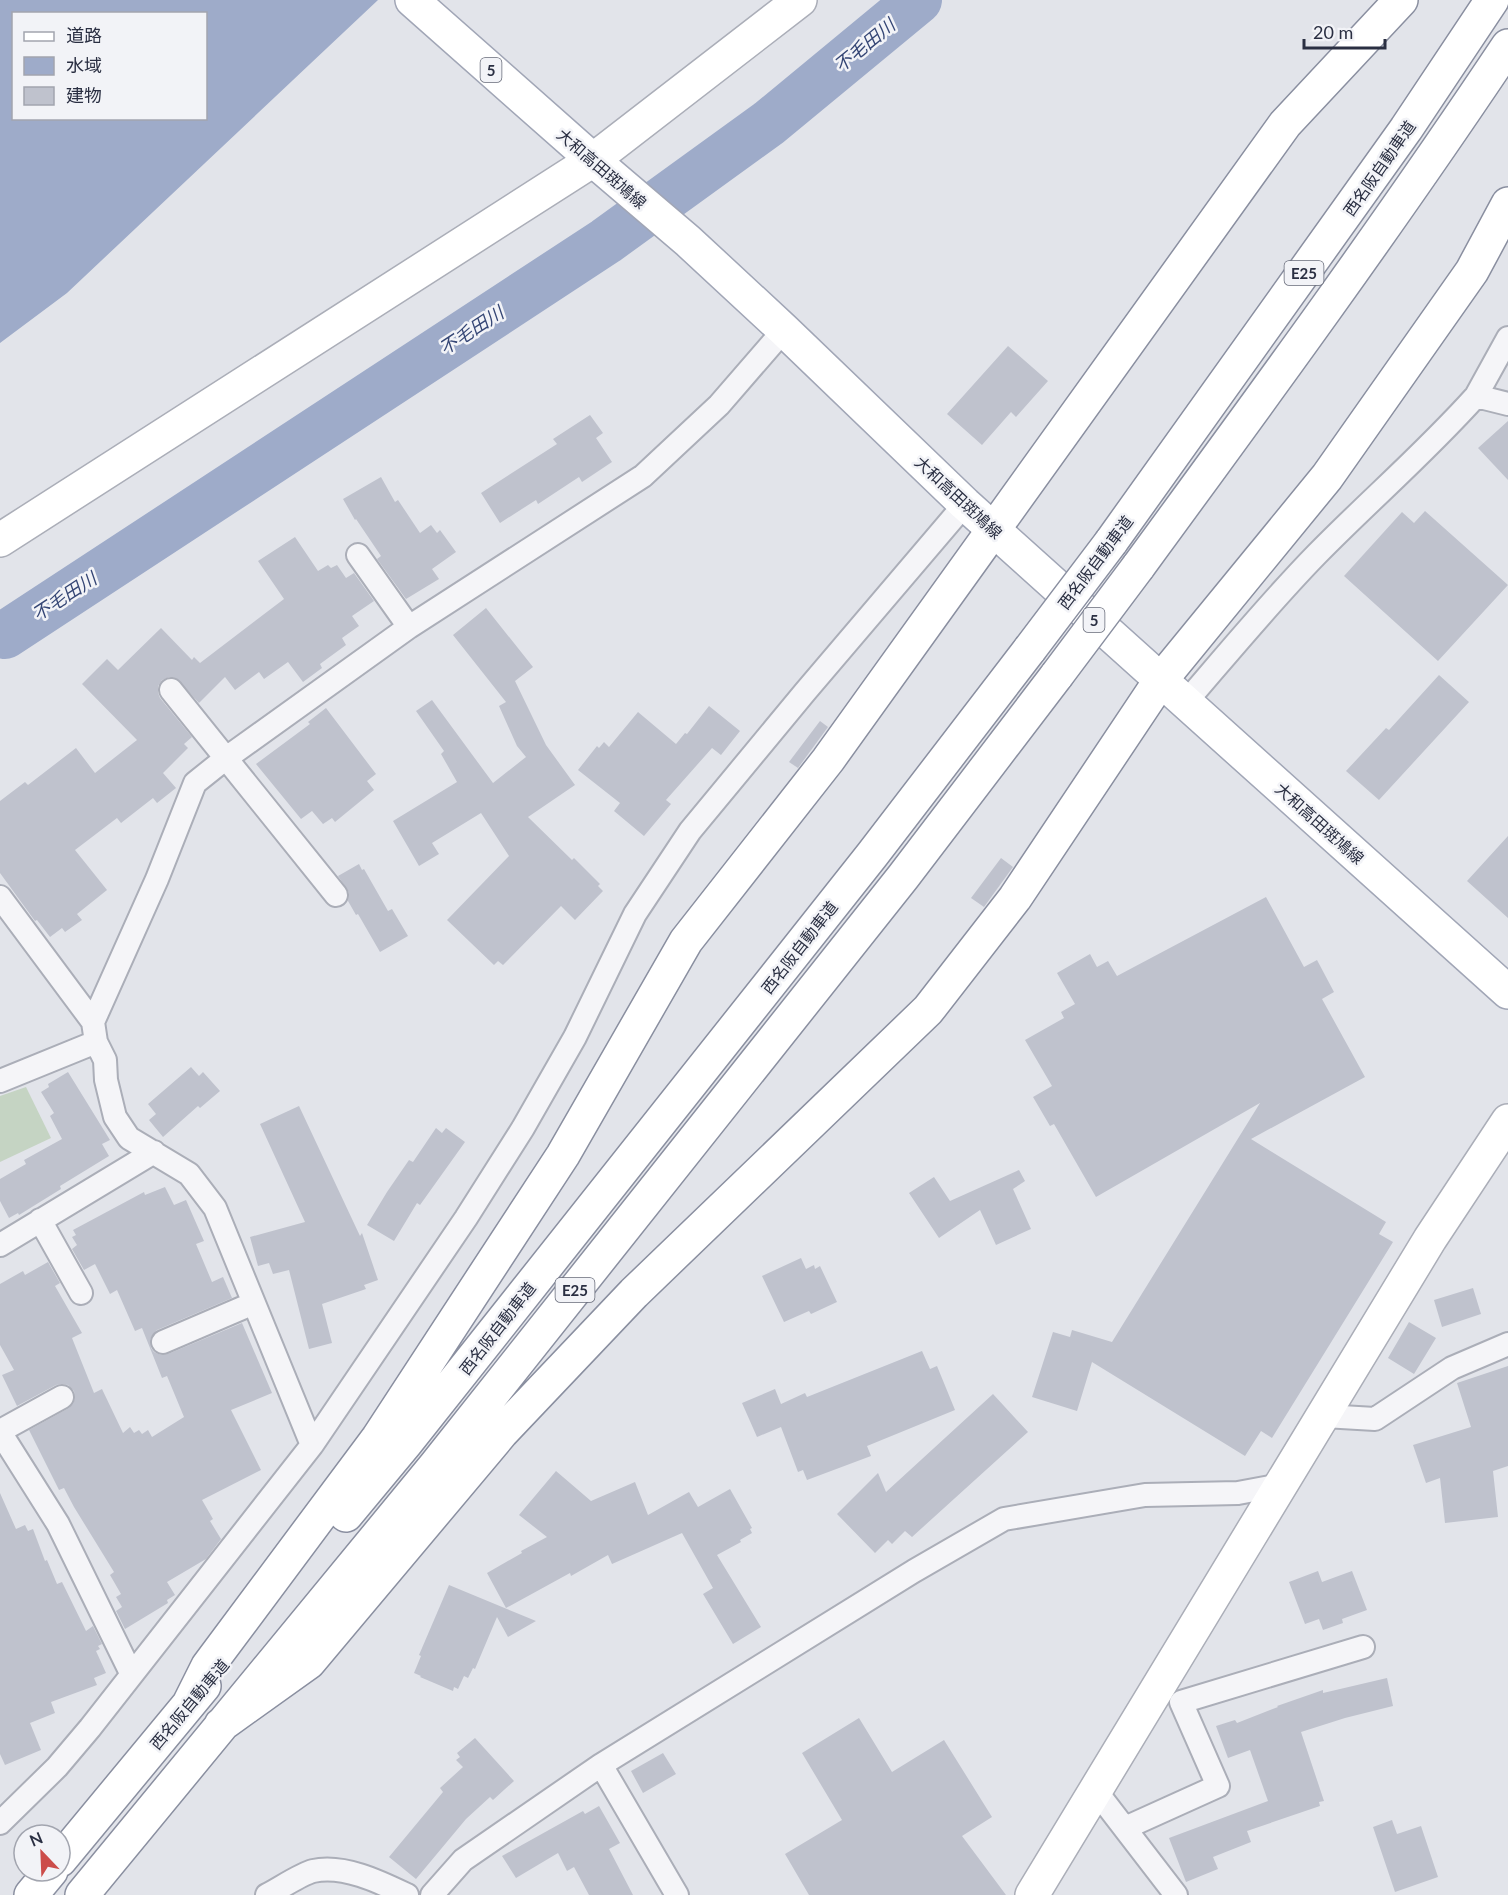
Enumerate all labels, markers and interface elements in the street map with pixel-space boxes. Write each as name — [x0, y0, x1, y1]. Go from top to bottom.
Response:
legend — [12, 12, 207, 120]
scale bar — [1304, 12, 1385, 50]
water label: 不毛田川 — [829, 13, 900, 76]
text: 20 m — [1313, 21, 1353, 43]
text: 道路 — [66, 24, 102, 46]
text: 水域 — [66, 54, 102, 76]
road number: 5 — [480, 58, 502, 82]
text: 建物 — [66, 84, 102, 106]
street label: 西名阪自動車道 — [1339, 117, 1419, 219]
street label: 大和高田斑鳩線 — [553, 124, 651, 212]
road number: E25 — [1284, 261, 1324, 285]
water label: 不毛田川 — [435, 300, 509, 359]
street label: 大和高田斑鳩線 — [912, 452, 1006, 542]
street label: 西名阪自動車道 — [1054, 512, 1136, 612]
water label: 不毛田川 — [28, 566, 102, 625]
road number: 5 — [1084, 608, 1104, 632]
street label: 大和高田斑鳩線 — [1272, 778, 1368, 868]
street label: 西名阪自動車道 — [757, 897, 841, 997]
street label: 西名阪自動車道 — [455, 1278, 539, 1378]
road number: E25 — [556, 1278, 594, 1302]
street label: 西名阪自動車道 — [146, 1655, 232, 1753]
north arrow — [12, 1823, 72, 1883]
text: N — [27, 1828, 45, 1850]

